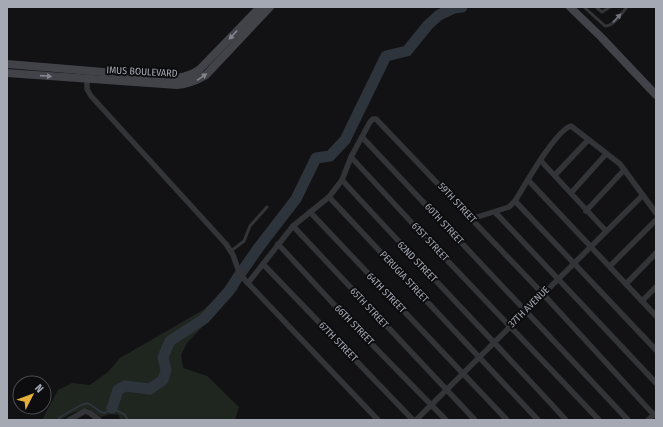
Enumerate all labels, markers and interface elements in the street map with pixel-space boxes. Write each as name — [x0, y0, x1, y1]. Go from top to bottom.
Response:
one-way arrow — [612, 13, 621, 23]
one-way arrow — [229, 31, 238, 40]
street label: IMUS BOULEVARD — [106, 64, 178, 80]
one-way arrow — [40, 73, 52, 80]
one-way arrow — [197, 73, 207, 81]
street label: 59TH STREET — [435, 180, 479, 226]
street label: 60TH STREET — [422, 201, 466, 247]
street label: 61ST STREET — [409, 220, 451, 264]
street label: 62ND STREET — [395, 239, 440, 285]
street label: PERUGIA STREET — [377, 249, 431, 305]
street label: 64TH STREET — [364, 270, 408, 316]
street label: 37TH AVENUE — [506, 284, 552, 330]
street label: 65TH STREET — [347, 285, 391, 331]
street label: 66TH STREET — [332, 302, 376, 348]
street label: 67TH STREET — [316, 320, 360, 365]
north arrow — [12, 375, 52, 415]
text: N — [32, 382, 46, 395]

